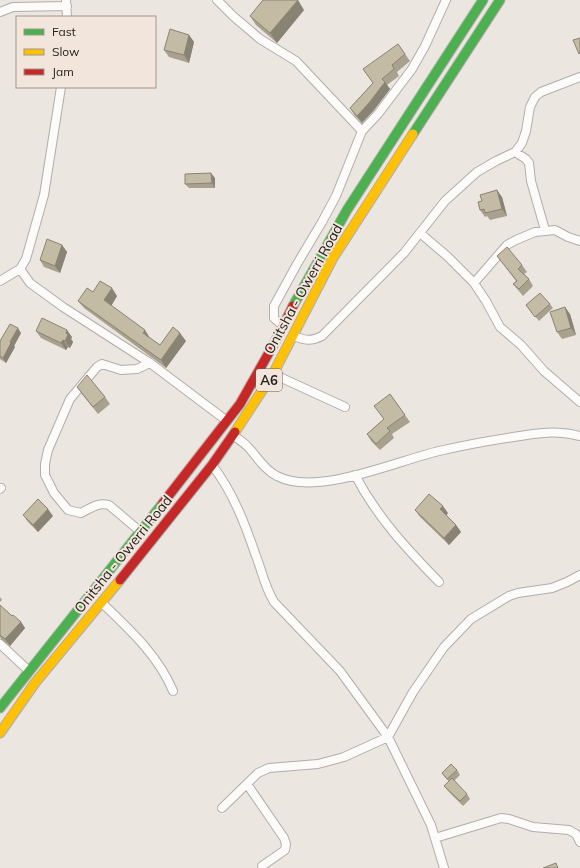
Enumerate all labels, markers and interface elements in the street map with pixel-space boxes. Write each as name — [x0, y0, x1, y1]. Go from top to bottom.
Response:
legend — [16, 16, 156, 88]
text: Fast — [52, 24, 76, 39]
text: Slow — [52, 44, 80, 59]
text: Jam — [52, 64, 74, 79]
street label: Onitsha - Owerri Road — [260, 221, 346, 357]
road number: A6 — [256, 369, 282, 391]
street label: Onitsha - Owerri Road — [70, 492, 176, 616]

